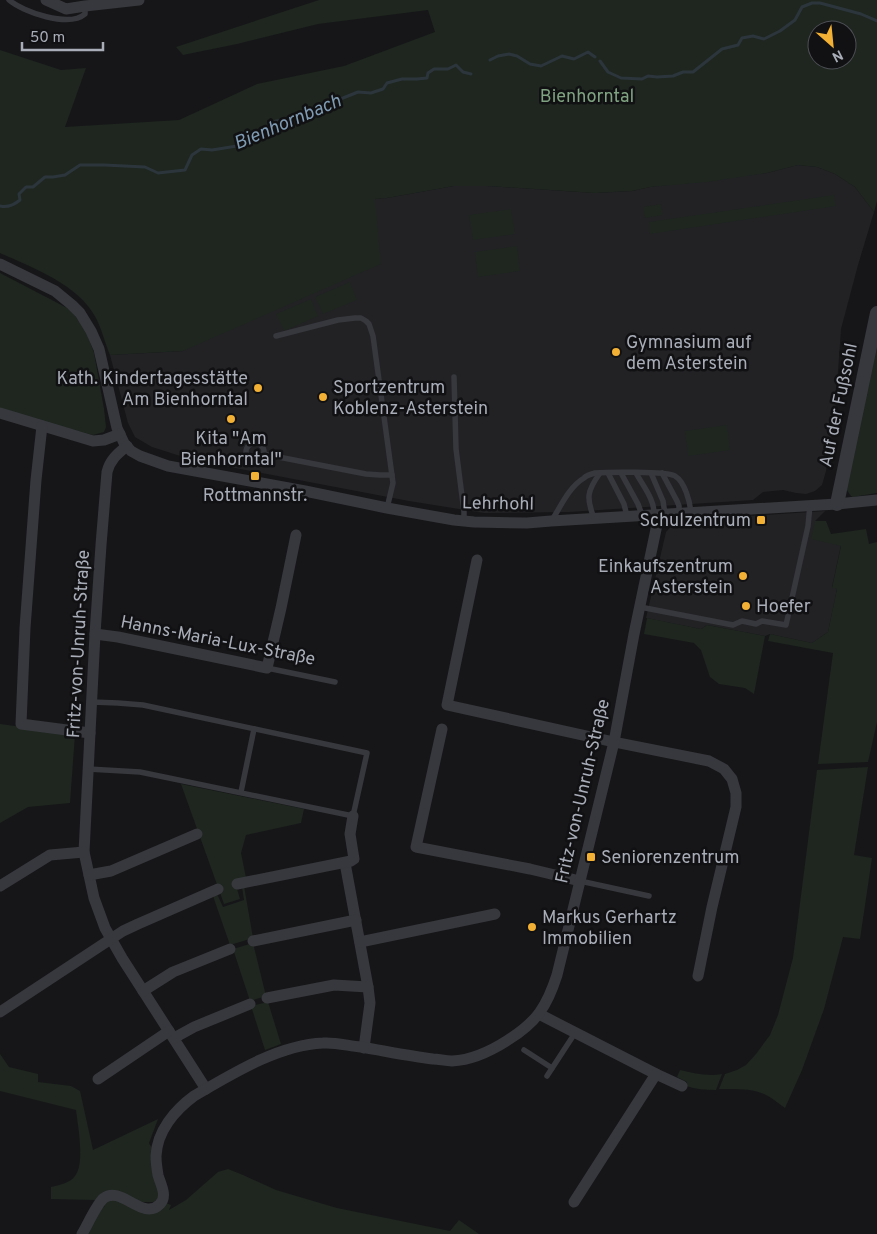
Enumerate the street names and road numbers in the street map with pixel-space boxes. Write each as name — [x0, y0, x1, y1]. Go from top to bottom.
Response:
street label: Auf der Fußsohl — [815, 341, 864, 470]
street label: Lehrhohl — [462, 492, 534, 517]
street label: Fritz-von-Unruh-Straße — [63, 549, 96, 739]
street label: Hanns-Maria-Lux-Straße — [118, 611, 317, 672]
street label: Fritz-von-Unruh-Straße — [551, 697, 616, 886]

